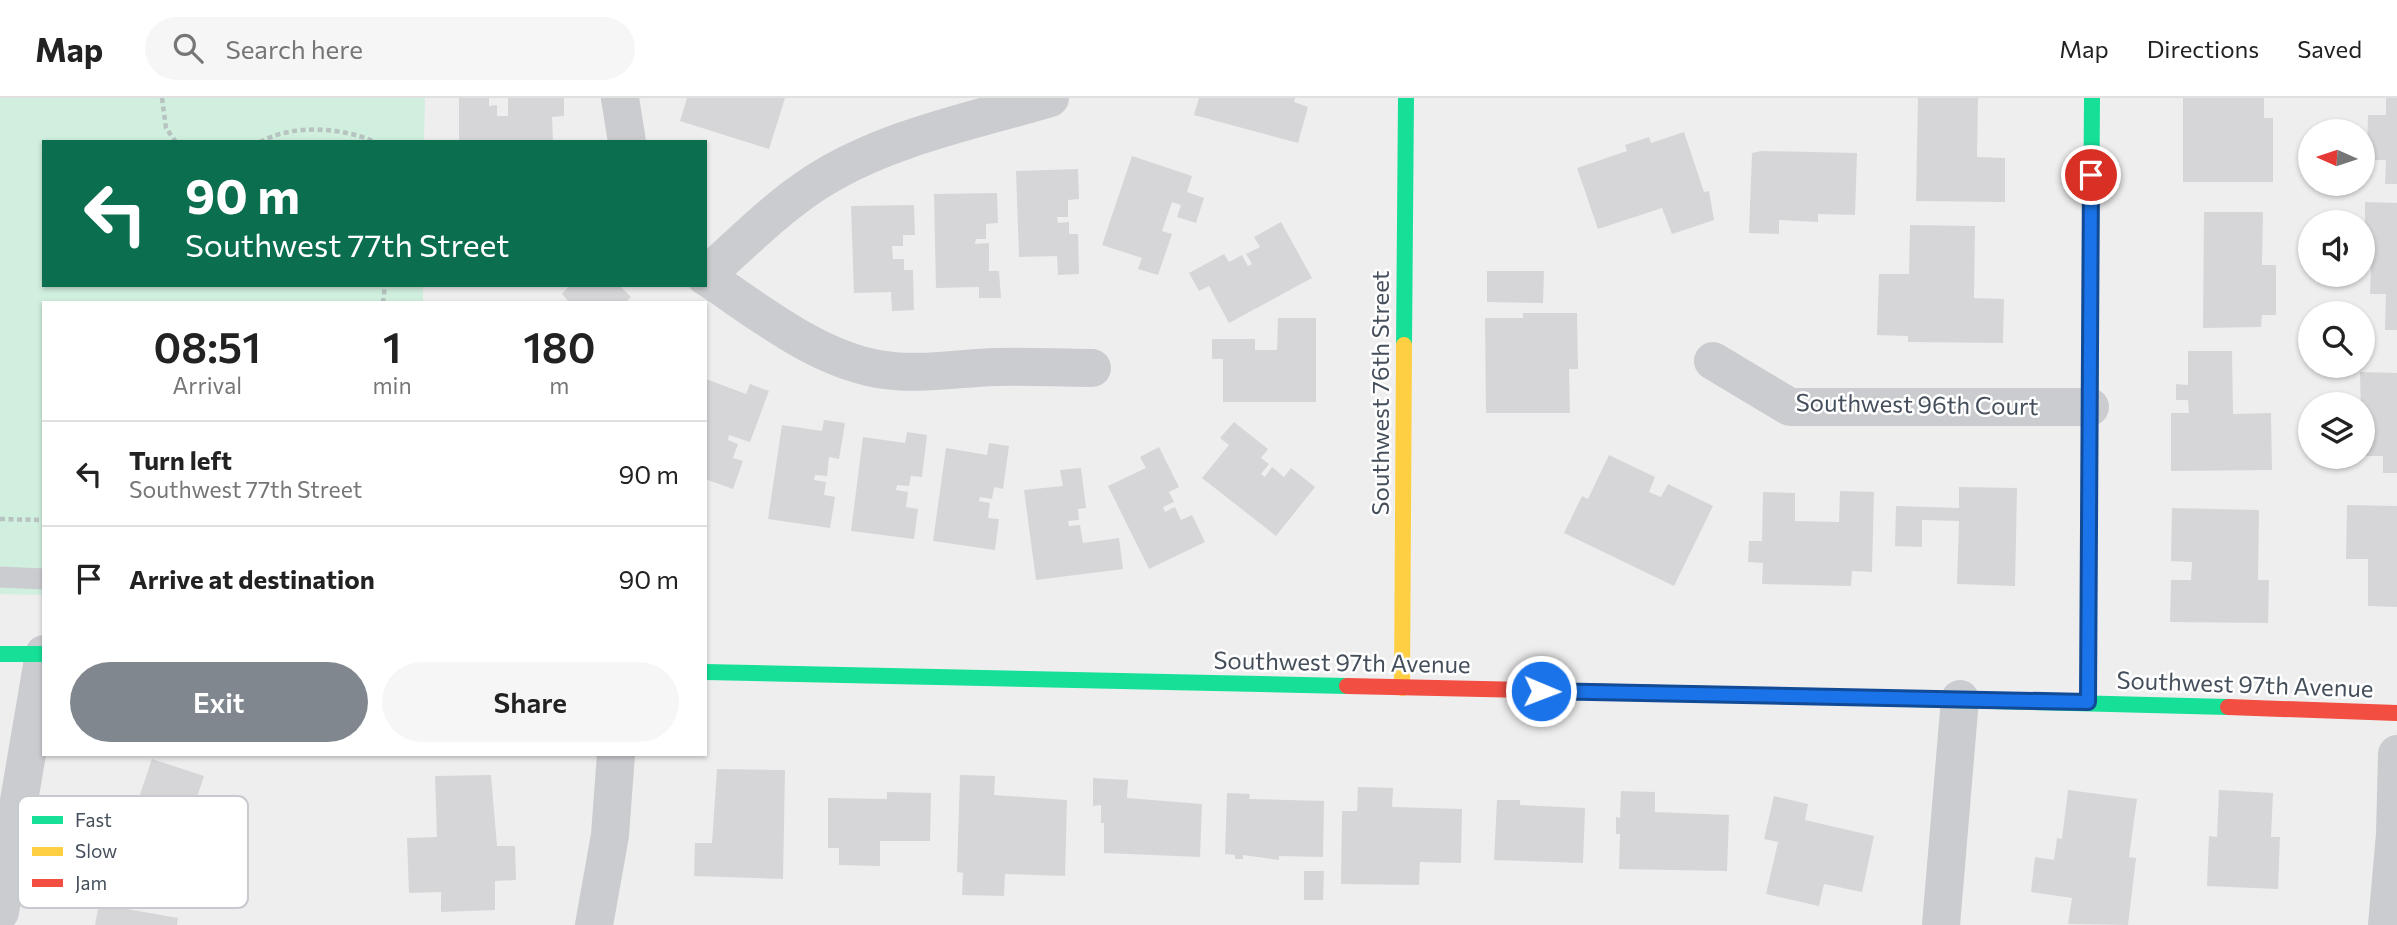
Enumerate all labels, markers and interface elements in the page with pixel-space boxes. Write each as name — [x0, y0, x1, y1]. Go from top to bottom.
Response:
search box — [145, 17, 635, 80]
text: Map — [35, 28, 103, 69]
icon: search — [169, 29, 207, 67]
text: Search here — [225, 33, 363, 64]
text: Map — [2059, 34, 2109, 63]
text: Directions — [2147, 34, 2259, 63]
text: Saved — [2297, 34, 2362, 63]
north arrow — [2298, 119, 2375, 196]
map controls — [2298, 119, 2375, 469]
pin — [2061, 145, 2121, 205]
icon: arrive — [2072, 156, 2110, 194]
text: 90 m — [185, 164, 300, 224]
icon: left — [70, 168, 161, 259]
button: sound — [2298, 210, 2375, 287]
text: Southwest 77th Street — [185, 224, 509, 264]
street label: Southwest 76th Street — [1365, 270, 1394, 516]
button: search — [2298, 301, 2375, 378]
text: 08:51 — [154, 320, 261, 372]
text: 1 — [383, 320, 401, 372]
text: 180 — [523, 320, 595, 372]
text: Arrival — [172, 371, 242, 399]
text: min — [372, 371, 412, 399]
text: m — [549, 371, 569, 399]
street label: Southwest 96th Court — [1795, 387, 2039, 420]
button: layers — [2298, 392, 2375, 469]
text: Turn left — [129, 444, 232, 475]
icon: left — [70, 455, 108, 493]
text: 90 m — [619, 458, 679, 489]
text: Southwest 77th Street — [129, 475, 362, 503]
icon: arrive — [70, 560, 108, 598]
text: Arrive at destination — [129, 563, 375, 594]
text: 90 m — [619, 563, 679, 594]
street label: Southwest 97th Avenue — [1213, 645, 1471, 678]
position arrow — [1504, 654, 1578, 728]
button: Exit — [70, 662, 368, 742]
button: Share — [382, 662, 679, 742]
street label: Southwest 97th Avenue — [2116, 665, 2374, 702]
legend — [18, 796, 248, 908]
text: Fast — [75, 808, 112, 831]
text: Slow — [75, 839, 117, 862]
text: Jam — [75, 871, 107, 894]

